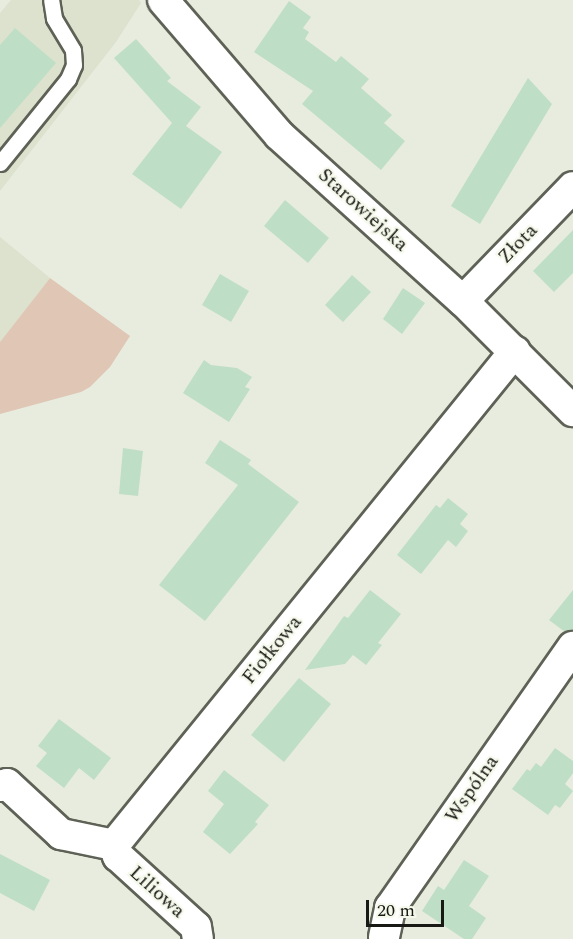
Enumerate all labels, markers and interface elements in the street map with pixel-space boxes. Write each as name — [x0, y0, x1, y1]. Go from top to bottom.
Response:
street label: Starowiejska — [313, 163, 413, 257]
street label: Złota — [493, 219, 543, 269]
street label: Fiołkowa — [237, 611, 307, 689]
street label: Wspólna — [440, 751, 504, 827]
street label: Liliowa — [124, 861, 190, 923]
scale bar — [369, 888, 447, 926]
text: 20 m — [377, 897, 415, 924]

